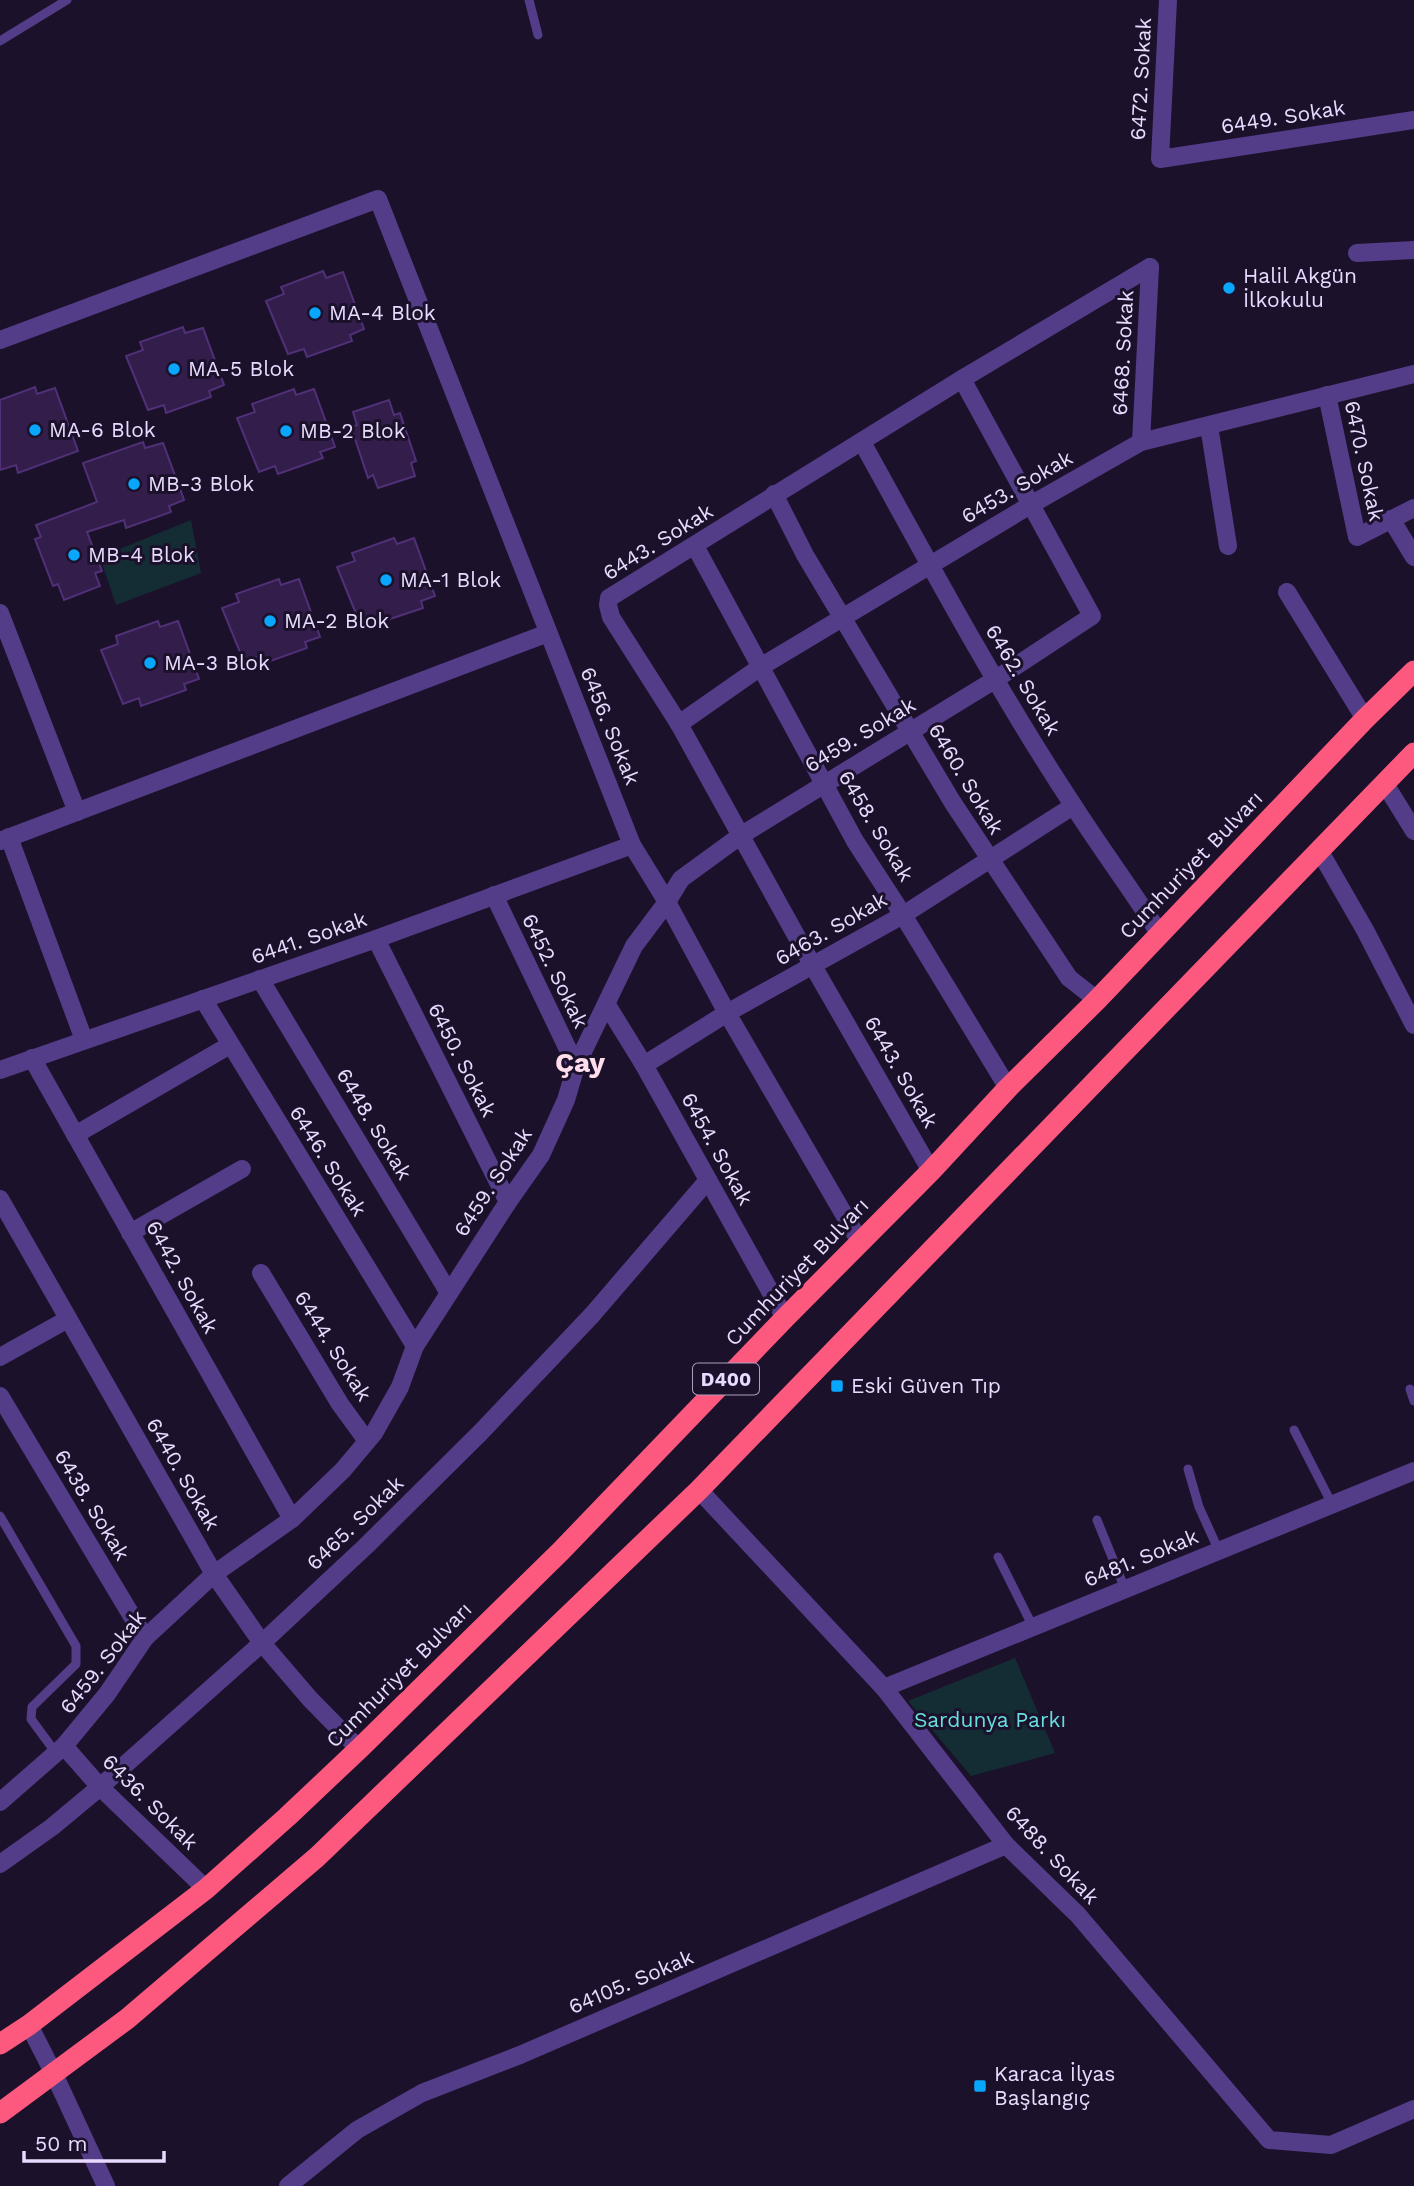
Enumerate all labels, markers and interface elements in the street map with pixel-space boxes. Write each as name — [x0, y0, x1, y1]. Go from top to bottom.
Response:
street label: 6472. Sokak — [1125, 17, 1156, 141]
street label: 6449. Sokak — [1219, 94, 1347, 139]
place label: Halil Akgün İlkokulu — [1243, 263, 1357, 312]
marker: Halil Akgün İlkokulu — [1221, 280, 1237, 296]
street label: 6468. Sokak — [1107, 290, 1138, 416]
place label: MA-4 Blok — [329, 300, 436, 325]
marker: MA-4 Blok — [307, 305, 323, 321]
place label: MA-5 Blok — [188, 356, 294, 381]
marker: MA-5 Blok — [166, 361, 182, 377]
street label: 6470. Sokak — [1340, 398, 1389, 524]
place label: MA-6 Blok — [49, 417, 156, 442]
place label: MB-2 Blok — [300, 418, 406, 443]
marker: MA-6 Blok — [27, 422, 43, 438]
marker: MB-2 Blok — [278, 423, 294, 439]
street label: 6453. Sokak — [957, 445, 1077, 528]
place label: MB-3 Blok — [148, 471, 254, 496]
marker: MB-3 Blok — [126, 476, 142, 492]
street label: 6443. Sokak — [598, 498, 717, 585]
place label: MB-4 Blok — [88, 542, 195, 567]
marker: MB-4 Blok — [66, 547, 82, 563]
place label: MA-1 Blok — [400, 567, 501, 592]
marker: MA-1 Blok — [378, 572, 394, 588]
place label: MA-2 Blok — [284, 608, 389, 633]
marker: MA-2 Blok — [262, 613, 278, 629]
street label: 6462. Sokak — [981, 620, 1066, 740]
place label: MA-3 Blok — [164, 650, 270, 675]
marker: MA-3 Blok — [142, 655, 158, 671]
street label: 6456. Sokak — [575, 663, 645, 788]
street label: 6459. Sokak — [800, 692, 920, 777]
street label: 6460. Sokak — [923, 719, 1009, 839]
street label: 6458. Sokak — [834, 766, 919, 886]
street label: Cumhuriyet Bulvarı — [1114, 786, 1268, 944]
street label: 6463. Sokak — [770, 886, 891, 971]
street label: 6441. Sokak — [248, 906, 370, 969]
street label: 6452. Sokak — [517, 909, 594, 1032]
street label: 6450. Sokak — [423, 999, 502, 1121]
street label: 6443. Sokak — [859, 1011, 944, 1132]
district label: Çay — [555, 1046, 605, 1079]
street label: 6448. Sokak — [331, 1063, 418, 1184]
street label: 6454. Sokak — [676, 1088, 759, 1209]
street label: 6446. Sokak — [285, 1101, 372, 1221]
street label: 6459. Sokak — [448, 1123, 537, 1241]
street label: Cumhuriyet Bulvarı — [720, 1193, 874, 1351]
street label: 6442. Sokak — [141, 1216, 224, 1338]
street label: 6444. Sokak — [290, 1286, 377, 1406]
road number: D400 — [693, 1364, 759, 1394]
place label: Eski Güven Tıp — [851, 1373, 1001, 1398]
marker: Eski Güven Tıp — [829, 1378, 845, 1394]
street label: 6440. Sokak — [141, 1413, 226, 1534]
street label: 6438. Sokak — [50, 1445, 135, 1565]
street label: 6465. Sokak — [301, 1470, 408, 1575]
street label: 6481. Sokak — [1080, 1523, 1202, 1592]
street label: Cumhuriyet Bulvarı — [321, 1597, 477, 1753]
street label: 6459. Sokak — [54, 1605, 151, 1719]
park label: Sardunya Parkı — [914, 1707, 1066, 1732]
street label: 6436. Sokak — [97, 1749, 203, 1855]
street label: 6488. Sokak — [1000, 1800, 1104, 1909]
street label: 64105. Sokak — [565, 1944, 697, 2019]
place label: Karaca İlyas Başlangıç — [994, 2061, 1115, 2110]
marker: Karaca İlyas Başlangıç — [972, 2078, 988, 2094]
scale bar — [24, 2120, 164, 2164]
text: 50 m — [35, 2131, 87, 2156]

